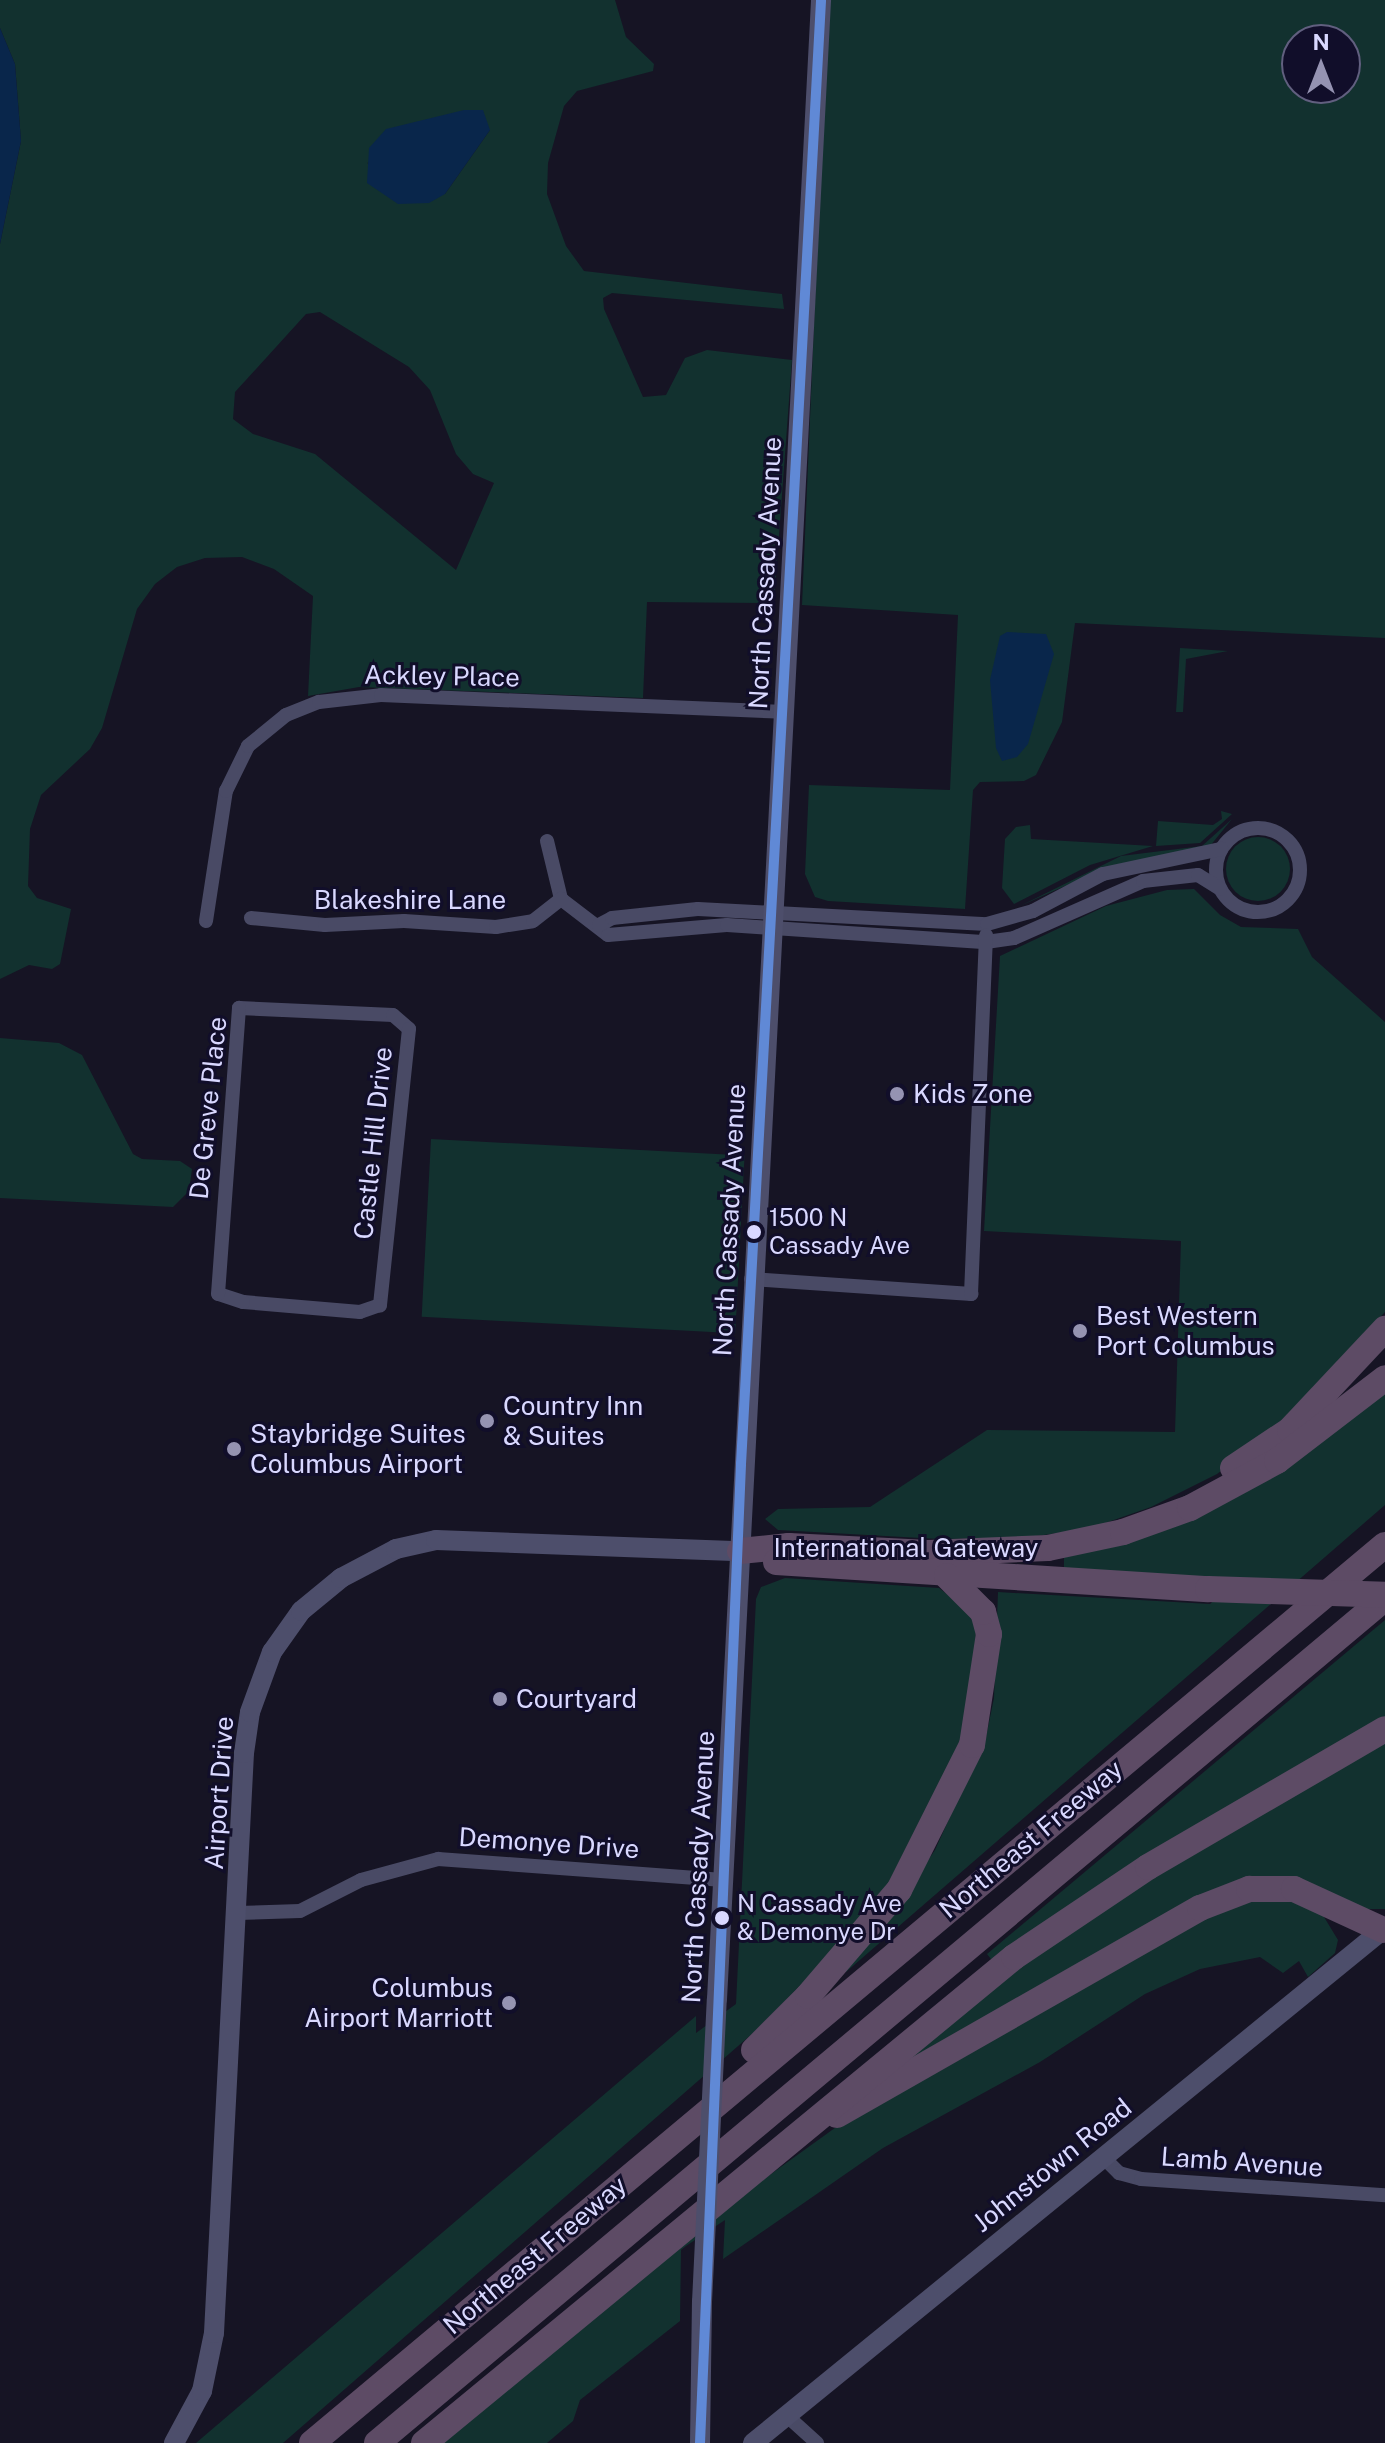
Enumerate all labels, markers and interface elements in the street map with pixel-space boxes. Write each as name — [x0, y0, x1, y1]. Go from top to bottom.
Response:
north arrow — [1281, 24, 1361, 104]
text: N — [1312, 29, 1330, 55]
street label: North Cassady Avenue — [742, 436, 788, 710]
street label: Ackley Place — [364, 659, 520, 693]
street label: Blakeshire Lane — [314, 884, 506, 916]
street label: De Greve Place — [183, 1015, 233, 1201]
street label: Castle Hill Drive — [347, 1045, 399, 1241]
place label: Kids Zone — [913, 1078, 1033, 1110]
street label: North Cassady Avenue — [706, 1083, 752, 1357]
marker: Kids Zone — [888, 1085, 906, 1103]
place label: 1500 N Cassady Ave — [769, 1204, 910, 1260]
marker: 1500 N Cassady Ave — [746, 1224, 762, 1240]
place label: Best Western Port Columbus — [1096, 1300, 1275, 1362]
marker: Best Western Port Columbus — [1071, 1322, 1089, 1340]
place label: Country Inn & Suites — [503, 1390, 643, 1452]
marker: Country Inn & Suites — [478, 1412, 496, 1430]
place label: Staybridge Suites Columbus Airport — [250, 1418, 466, 1480]
marker: Staybridge Suites Columbus Airport — [225, 1440, 243, 1458]
street label: International Gateway — [773, 1532, 1039, 1564]
place label: Courtyard — [516, 1683, 637, 1715]
marker: Courtyard — [491, 1690, 509, 1708]
street label: Airport Drive — [198, 1715, 240, 1871]
street label: North Cassady Avenue — [675, 1730, 721, 2004]
street label: Northeast Freeway — [933, 1753, 1129, 1925]
street label: Demonye Drive — [457, 1821, 641, 1865]
place label: N Cassady Ave & Demonye Dr — [737, 1890, 902, 1946]
marker: N Cassady Ave & Demonye Dr — [714, 1910, 730, 1926]
place label: Columbus Airport Marriott — [304, 1972, 493, 2034]
marker: Columbus Airport Marriott — [500, 1994, 518, 2012]
street label: Johnstown Road — [966, 2092, 1138, 2238]
street label: Lamb Avenue — [1160, 2141, 1324, 2183]
street label: Northeast Freeway — [437, 2169, 633, 2341]

